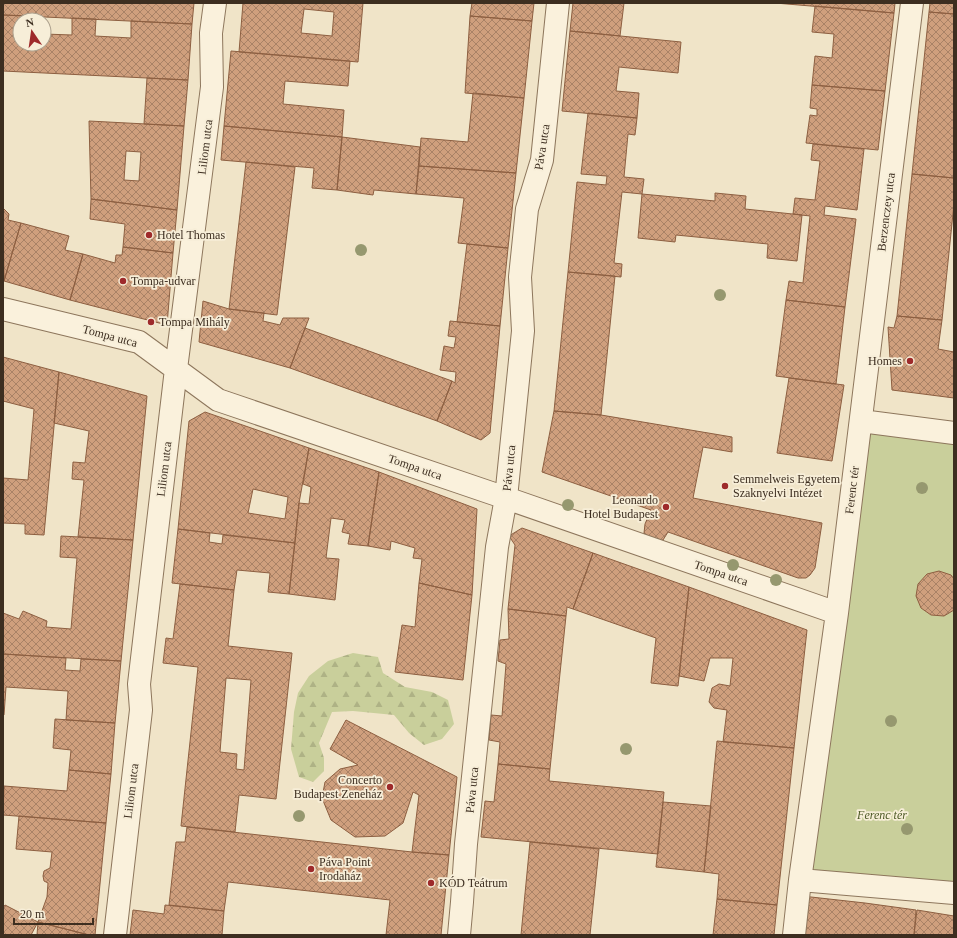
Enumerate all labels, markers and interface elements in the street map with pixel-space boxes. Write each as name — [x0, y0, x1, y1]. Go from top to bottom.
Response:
north arrow — [12, 12, 52, 52]
text: N — [25, 16, 35, 29]
street label: Liliom utca — [195, 118, 215, 175]
street label: Páva utca — [531, 122, 553, 171]
street label: Berzenczey utca — [874, 171, 898, 252]
place label: Hotel Thomas — [157, 228, 225, 242]
marker: Hotel Thomas — [144, 230, 154, 240]
place label: Tompa-udvar — [131, 274, 195, 288]
marker: Tompa-udvar — [118, 276, 128, 286]
place label: Tompa Mihály — [159, 315, 230, 329]
marker: Tompa Mihály — [146, 317, 156, 327]
street label: Tompa utca — [81, 322, 140, 350]
place label: Homes — [868, 354, 902, 368]
marker: Homes — [905, 356, 915, 366]
street label: Liliom utca — [154, 440, 174, 497]
street label: Páva utca — [500, 444, 518, 492]
street label: Tompa utca — [386, 451, 444, 483]
street label: Ferenc tér — [842, 465, 862, 515]
place label: Semmelweis Egyetem Szaknyelvi Intézet — [733, 472, 841, 500]
marker: Semmelweis Egyetem Szaknyelvi Intézet — [720, 481, 730, 491]
place label: Leonardo Hotel Budapest — [584, 493, 659, 521]
marker: Leonardo Hotel Budapest — [661, 502, 671, 512]
street label: Tompa utca — [692, 557, 750, 589]
street label: Liliom utca — [121, 762, 141, 819]
street label: Páva utca — [463, 766, 481, 814]
place label: Concerto Budapest Zeneház — [294, 773, 382, 801]
marker: Concerto Budapest Zeneház — [385, 782, 395, 792]
park label: Ferenc tér — [856, 808, 907, 822]
place label: Páva Point Irodaház — [319, 855, 371, 883]
marker: Páva Point Irodaház — [306, 864, 316, 874]
place label: KÓD Teátrum — [439, 876, 508, 890]
marker: KÓD Teátrum — [426, 878, 436, 888]
scale bar — [14, 900, 93, 926]
text: 20 m — [20, 907, 45, 921]

